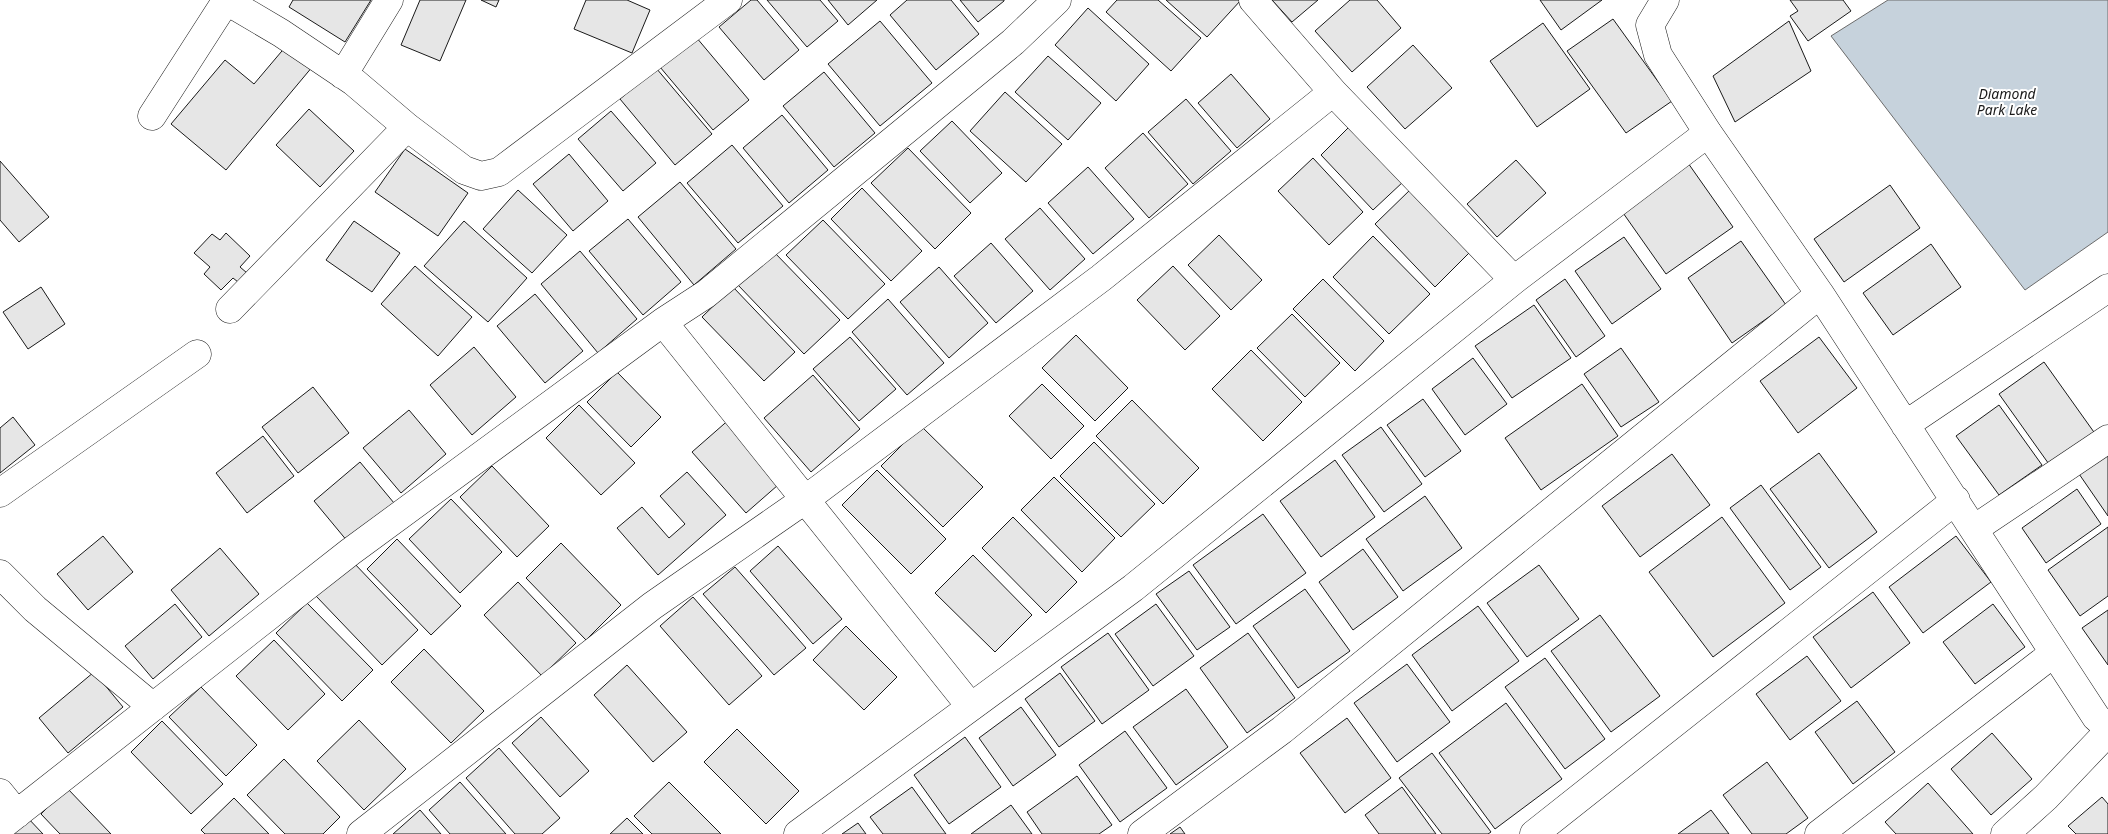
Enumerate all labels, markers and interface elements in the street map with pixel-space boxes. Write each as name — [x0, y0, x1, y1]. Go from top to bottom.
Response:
water label: Diamond Park Lake — [1977, 84, 2037, 119]

